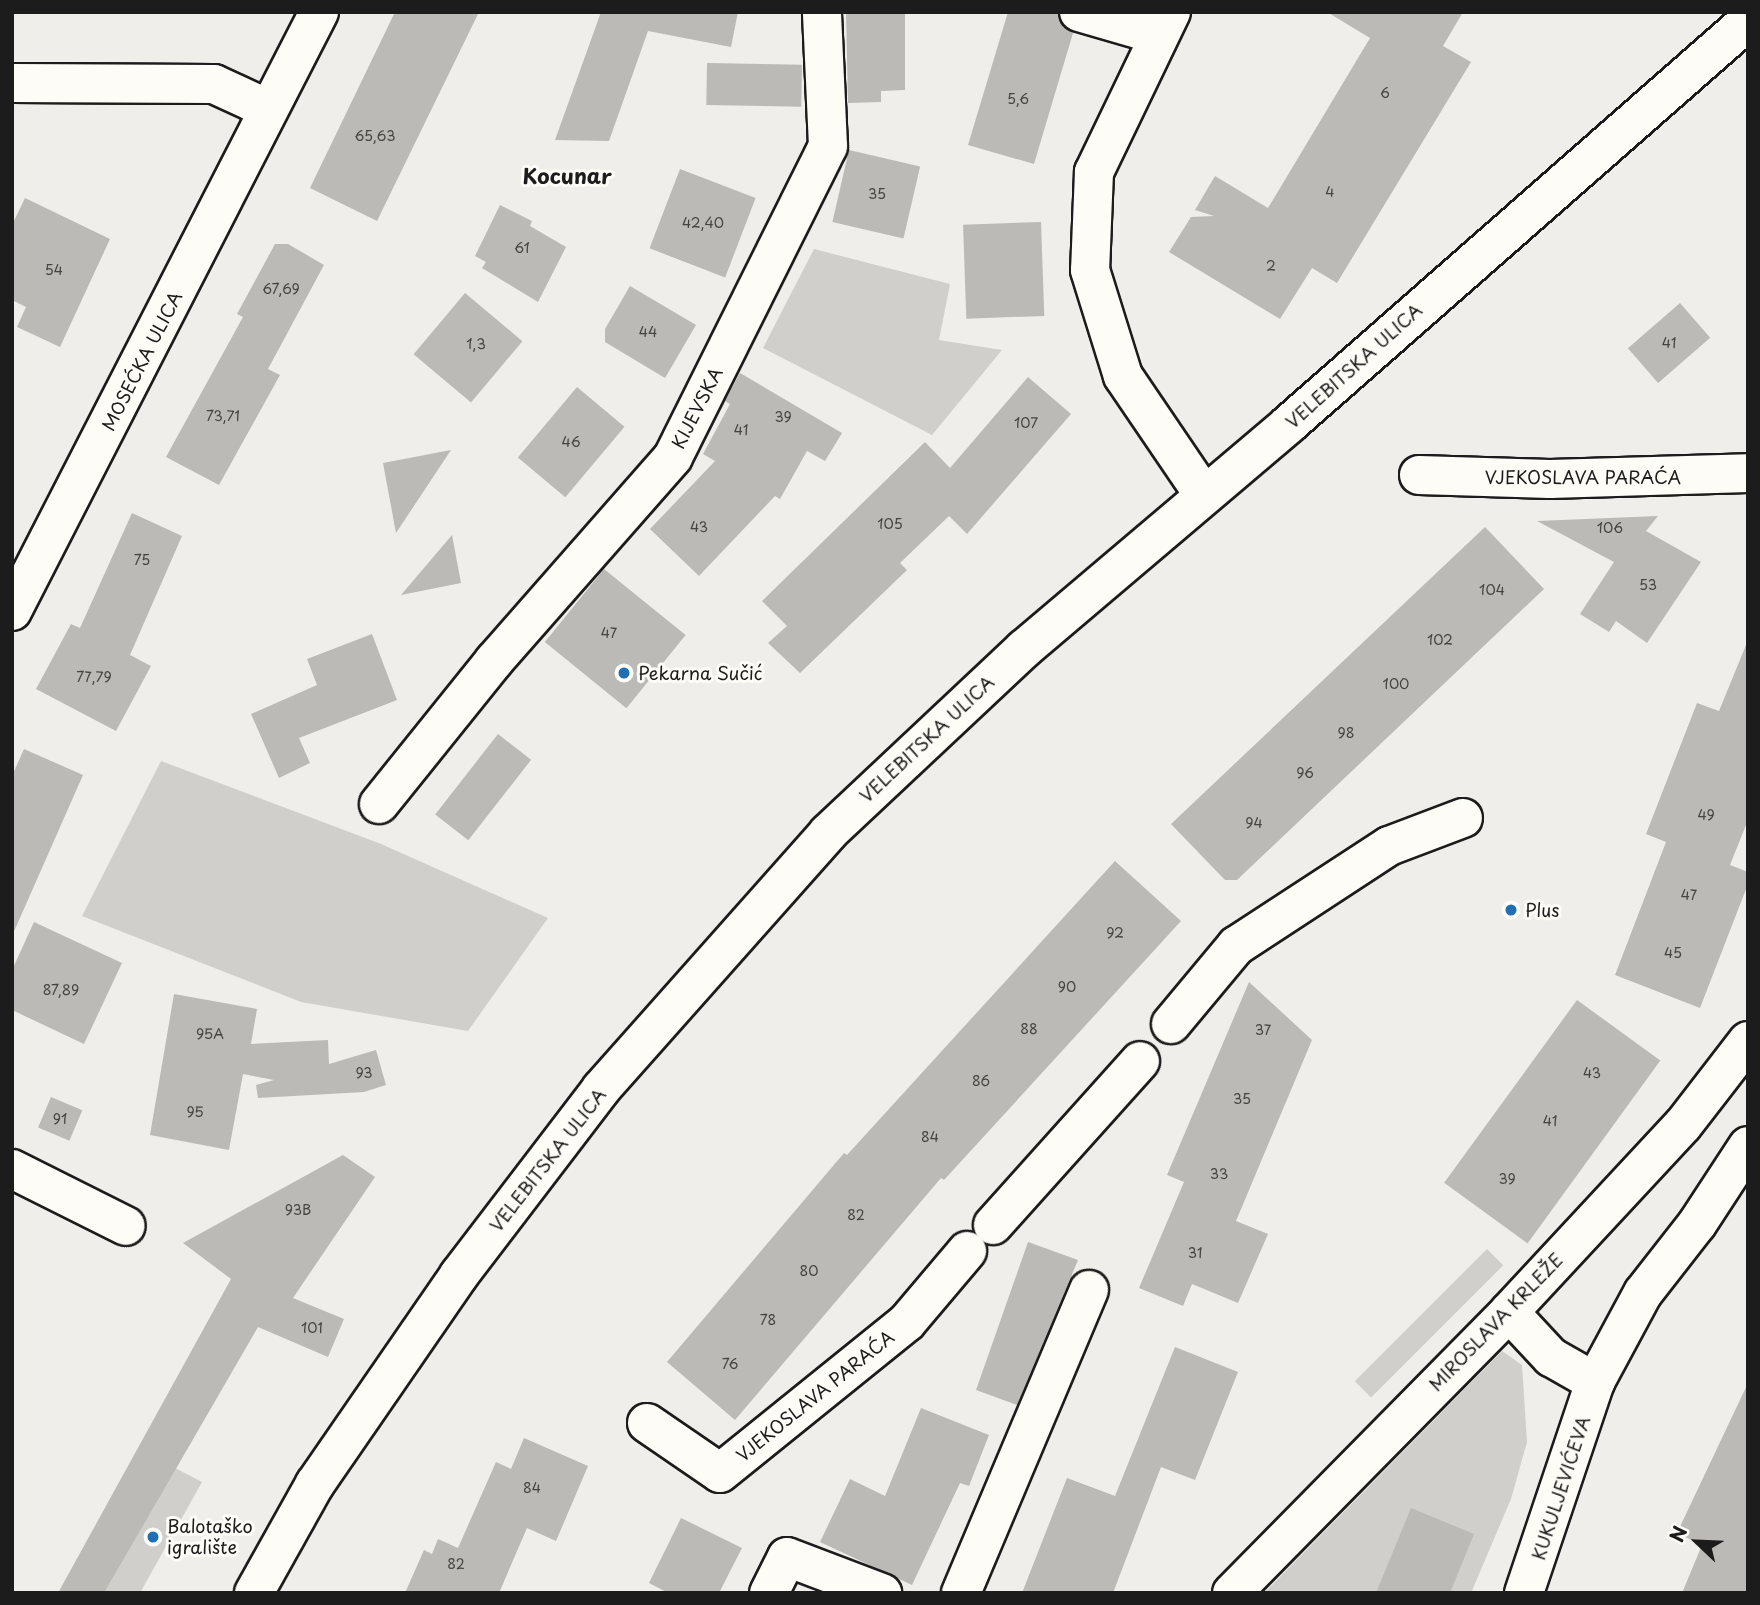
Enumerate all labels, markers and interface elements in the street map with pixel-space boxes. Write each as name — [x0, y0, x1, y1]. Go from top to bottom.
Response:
house number: 6 — [1380, 85, 1390, 101]
house number: 5,6 — [1007, 91, 1029, 107]
house number: 65,63 — [355, 128, 395, 144]
district label: Kocunar — [522, 162, 612, 188]
house number: 4 — [1325, 184, 1335, 200]
house number: 35 — [868, 186, 886, 202]
house number: 42,40 — [682, 215, 724, 231]
house number: 61 — [514, 240, 530, 256]
house number: 2 — [1266, 258, 1276, 274]
house number: 54 — [45, 262, 63, 278]
house number: 67,69 — [262, 281, 300, 297]
street label: MOSEĆKA ULICA — [97, 287, 187, 435]
street label: VELEBITSKA ULICA — [1282, 299, 1426, 433]
house number: 44 — [639, 324, 657, 340]
house number: 41 — [1662, 335, 1676, 351]
house number: 1,3 — [466, 336, 486, 352]
street label: KIJEVSKA — [667, 364, 727, 452]
house number: 73,71 — [206, 408, 240, 424]
house number: 39 — [774, 409, 792, 425]
house number: 107 — [1014, 415, 1038, 431]
house number: 41 — [734, 422, 748, 438]
house number: 46 — [561, 434, 581, 450]
street label: VJEKOSLAVA PARAĆA — [1483, 466, 1683, 488]
house number: 105 — [877, 516, 903, 532]
house number: 43 — [690, 519, 708, 535]
house number: 106 — [1597, 520, 1623, 536]
house number: 75 — [134, 552, 150, 568]
house number: 53 — [1639, 577, 1657, 593]
house number: 104 — [1479, 582, 1505, 598]
house number: 47 — [601, 625, 617, 641]
house number: 102 — [1427, 632, 1453, 648]
place label: Pekarna Sučić — [638, 662, 762, 684]
marker: Pekarna Sučić — [616, 665, 632, 681]
house number: 77,79 — [76, 669, 112, 685]
street label: VELEBITSKA ULICA — [856, 671, 998, 807]
house number: 100 — [1383, 676, 1409, 692]
house number: 98 — [1338, 725, 1354, 741]
house number: 96 — [1296, 765, 1314, 781]
house number: 49 — [1697, 807, 1715, 823]
house number: 94 — [1245, 815, 1263, 831]
house number: 47 — [1681, 887, 1697, 903]
place label: Plus — [1525, 899, 1559, 921]
marker: Plus — [1503, 902, 1519, 918]
house number: 92 — [1106, 925, 1124, 941]
house number: 45 — [1664, 945, 1682, 961]
house number: 90 — [1058, 979, 1076, 995]
house number: 87,89 — [43, 982, 79, 998]
house number: 88 — [1020, 1021, 1038, 1037]
house number: 37 — [1255, 1022, 1271, 1038]
house number: 95A — [196, 1026, 224, 1042]
house number: 93 — [355, 1065, 373, 1081]
house number: 43 — [1583, 1065, 1601, 1081]
house number: 86 — [972, 1073, 990, 1089]
street label: VELEBITSKA ULICA — [486, 1084, 610, 1236]
house number: 35 — [1233, 1091, 1251, 1107]
house number: 95 — [186, 1104, 204, 1120]
house number: 91 — [53, 1111, 67, 1127]
house number: 41 — [1543, 1113, 1557, 1129]
house number: 84 — [921, 1129, 939, 1145]
house number: 33 — [1210, 1166, 1228, 1182]
house number: 39 — [1498, 1171, 1516, 1187]
house number: 93B — [285, 1202, 311, 1218]
house number: 82 — [847, 1207, 865, 1223]
house number: 31 — [1188, 1245, 1202, 1261]
street label: MIROSLAVA KRLEŽE — [1425, 1249, 1567, 1395]
house number: 80 — [800, 1263, 818, 1279]
house number: 78 — [760, 1312, 776, 1328]
house number: 101 — [301, 1320, 323, 1336]
street label: VJEKOSLAVA PARAĆA — [731, 1325, 899, 1467]
house number: 76 — [722, 1356, 738, 1372]
street label: KUKULJEVIĆEVA — [1528, 1413, 1594, 1563]
house number: 84 — [523, 1480, 541, 1496]
north arrow — [1662, 1507, 1732, 1577]
place label: Balotaško igralište — [167, 1516, 253, 1558]
text: N — [1662, 1521, 1693, 1546]
marker: Balotaško igralište — [145, 1529, 161, 1545]
house number: 82 — [447, 1556, 465, 1572]

